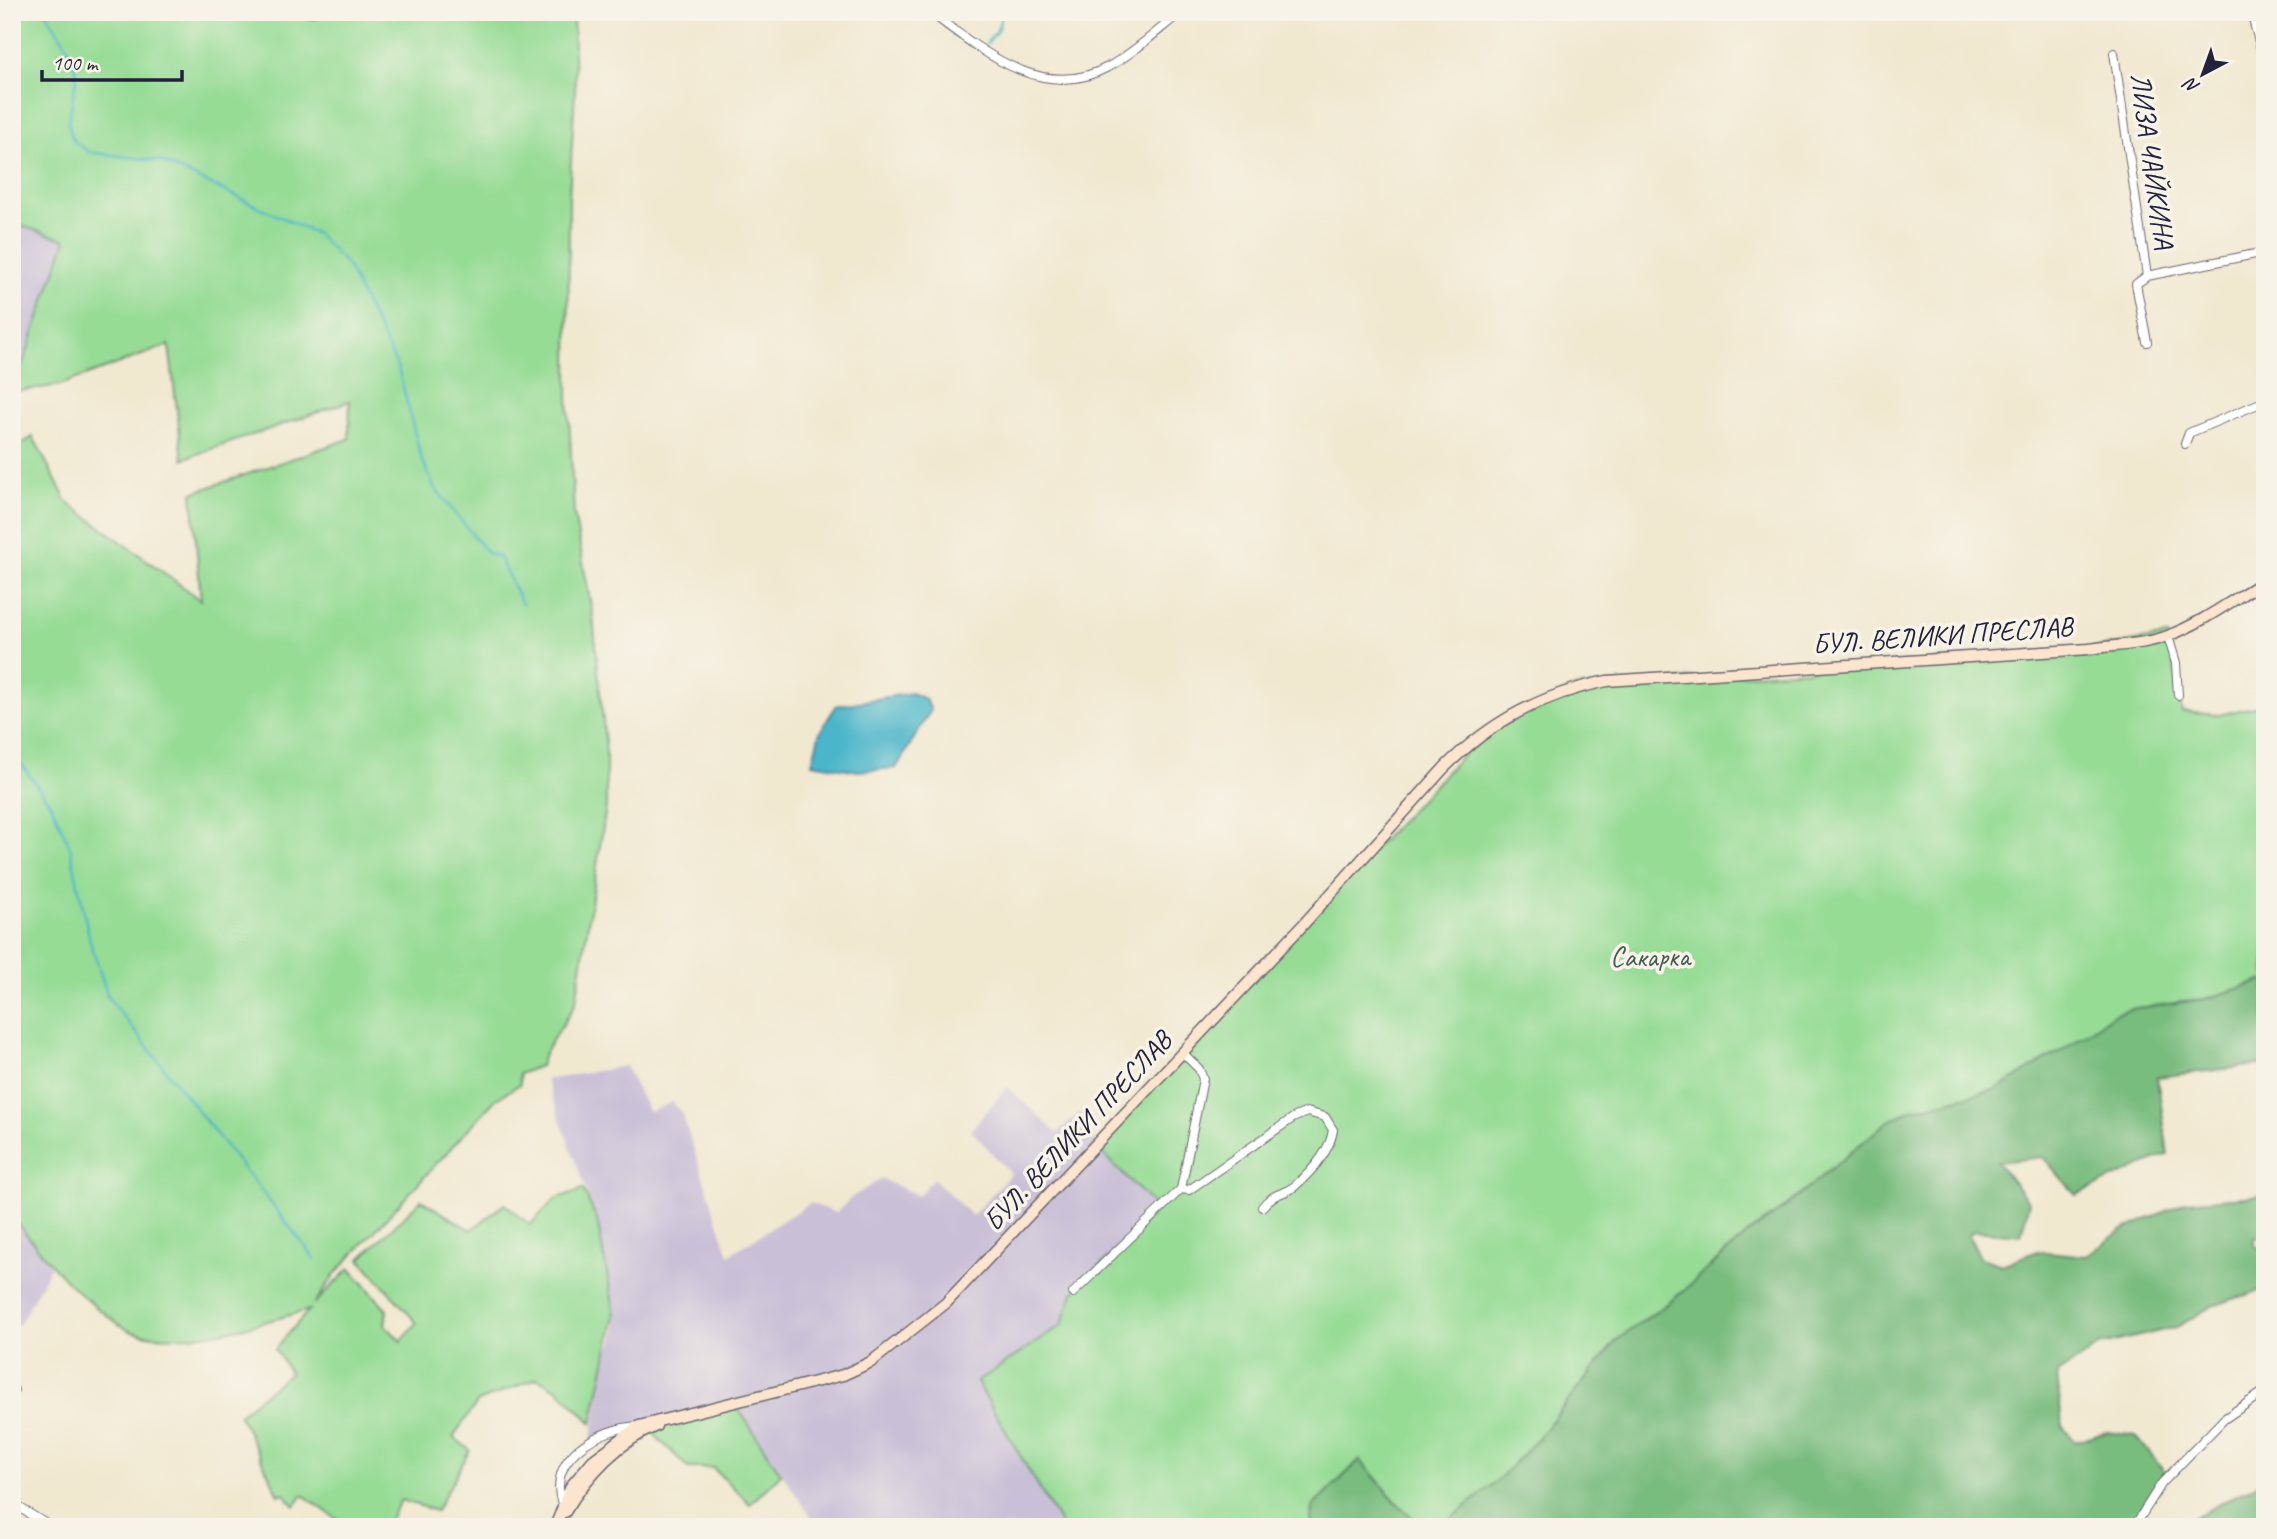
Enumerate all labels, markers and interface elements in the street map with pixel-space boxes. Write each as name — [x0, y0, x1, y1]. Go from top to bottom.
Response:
scale bar — [42, 38, 182, 82]
north arrow — [2168, 38, 2238, 108]
text: 100 m — [52, 50, 99, 76]
street label: ЛИЗА ЧАЙКИНА — [2123, 71, 2183, 252]
text: N — [2178, 71, 2205, 99]
street label: БУЛ. ВЕЛИКИ ПРЕСЛАВ — [1811, 608, 2077, 662]
park label: Сакарка — [1610, 939, 1692, 974]
street label: БУЛ. ВЕЛИКИ ПРЕСЛАВ — [976, 1021, 1181, 1238]

